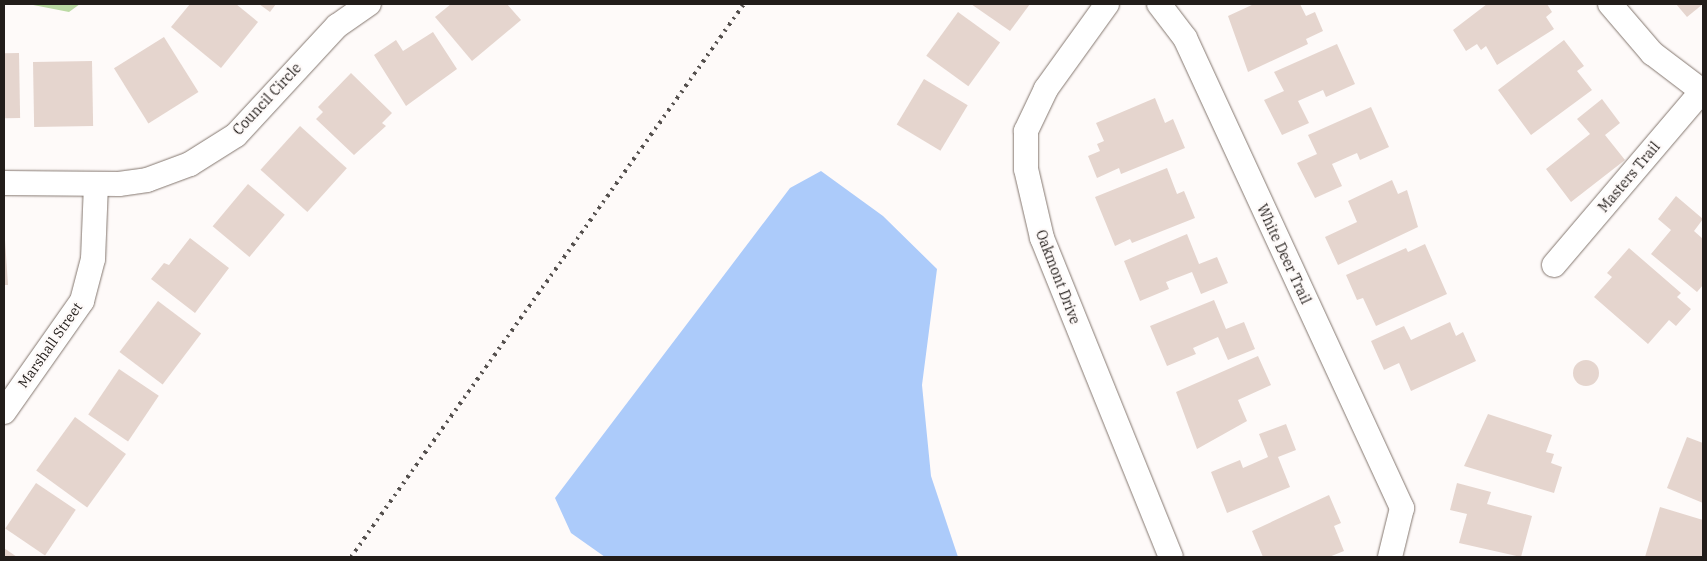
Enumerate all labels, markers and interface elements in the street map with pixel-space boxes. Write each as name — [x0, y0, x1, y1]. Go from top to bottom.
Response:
street label: Council Circle — [229, 60, 305, 138]
street label: Masters Trail — [1595, 138, 1663, 216]
street label: White Deer Trail — [1254, 201, 1314, 307]
street label: Oakmont Drive — [1032, 228, 1084, 326]
street label: Marshall Street — [14, 299, 86, 391]

